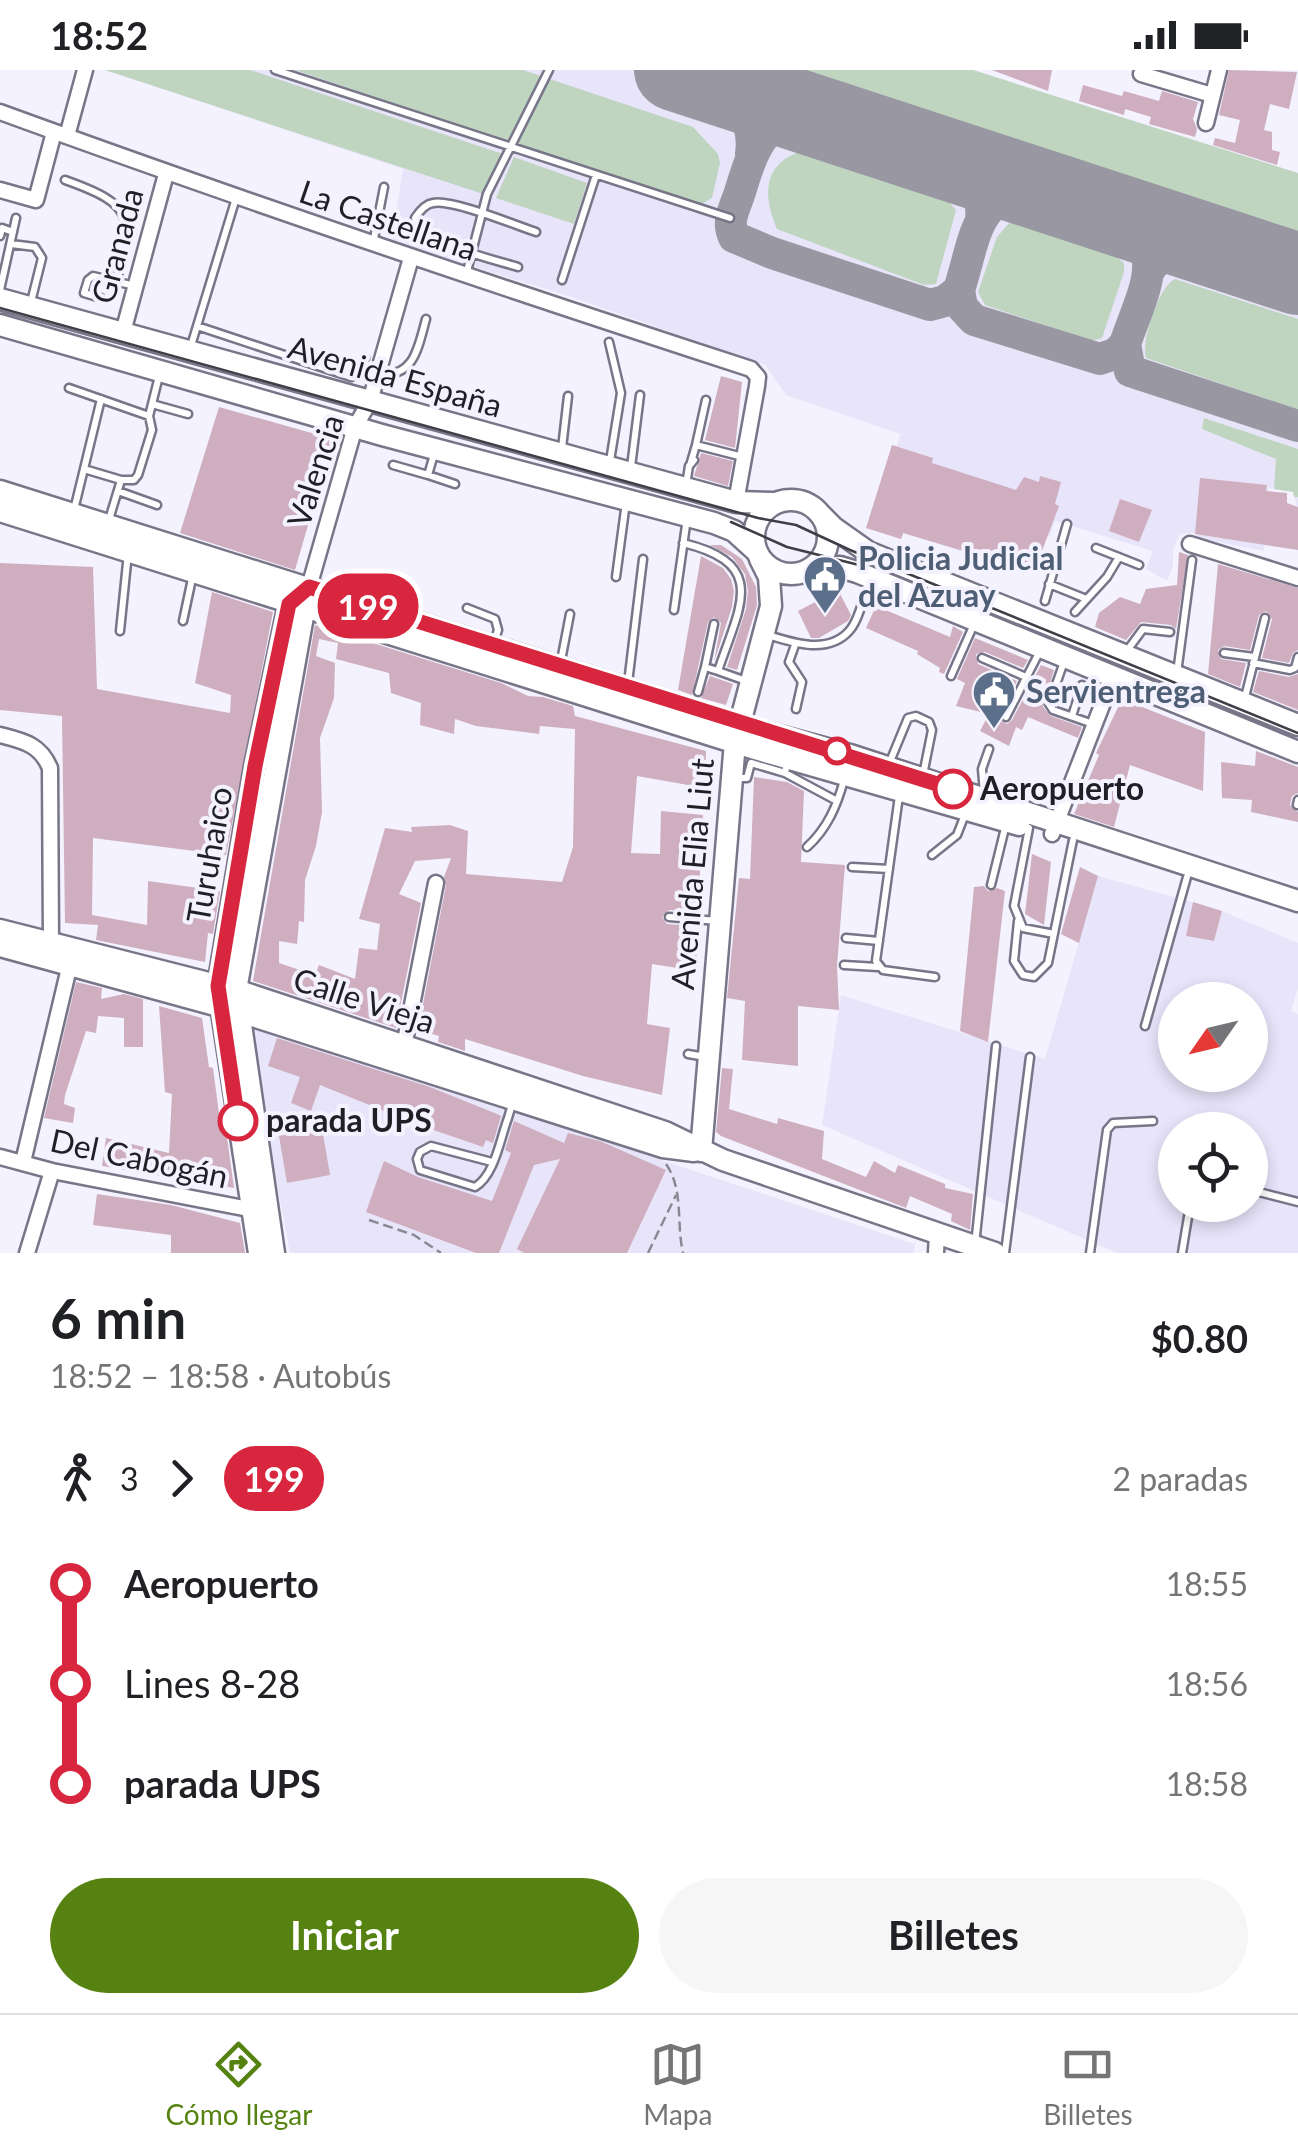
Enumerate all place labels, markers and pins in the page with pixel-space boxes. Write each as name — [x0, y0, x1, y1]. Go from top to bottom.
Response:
place label: Policia Judicial del Azuay — [858, 538, 1064, 614]
public building icon: Policia Judicial del Azuay — [802, 554, 848, 615]
public building icon: Servientrega — [971, 669, 1017, 730]
place label: Servientrega — [1026, 671, 1206, 710]
unlabelled marker — [824, 738, 850, 764]
place label: Aeropuerto — [979, 768, 1144, 807]
marker: Aeropuerto — [934, 770, 972, 808]
place label: parada UPS — [266, 1100, 432, 1139]
marker: parada UPS — [219, 1102, 257, 1140]

